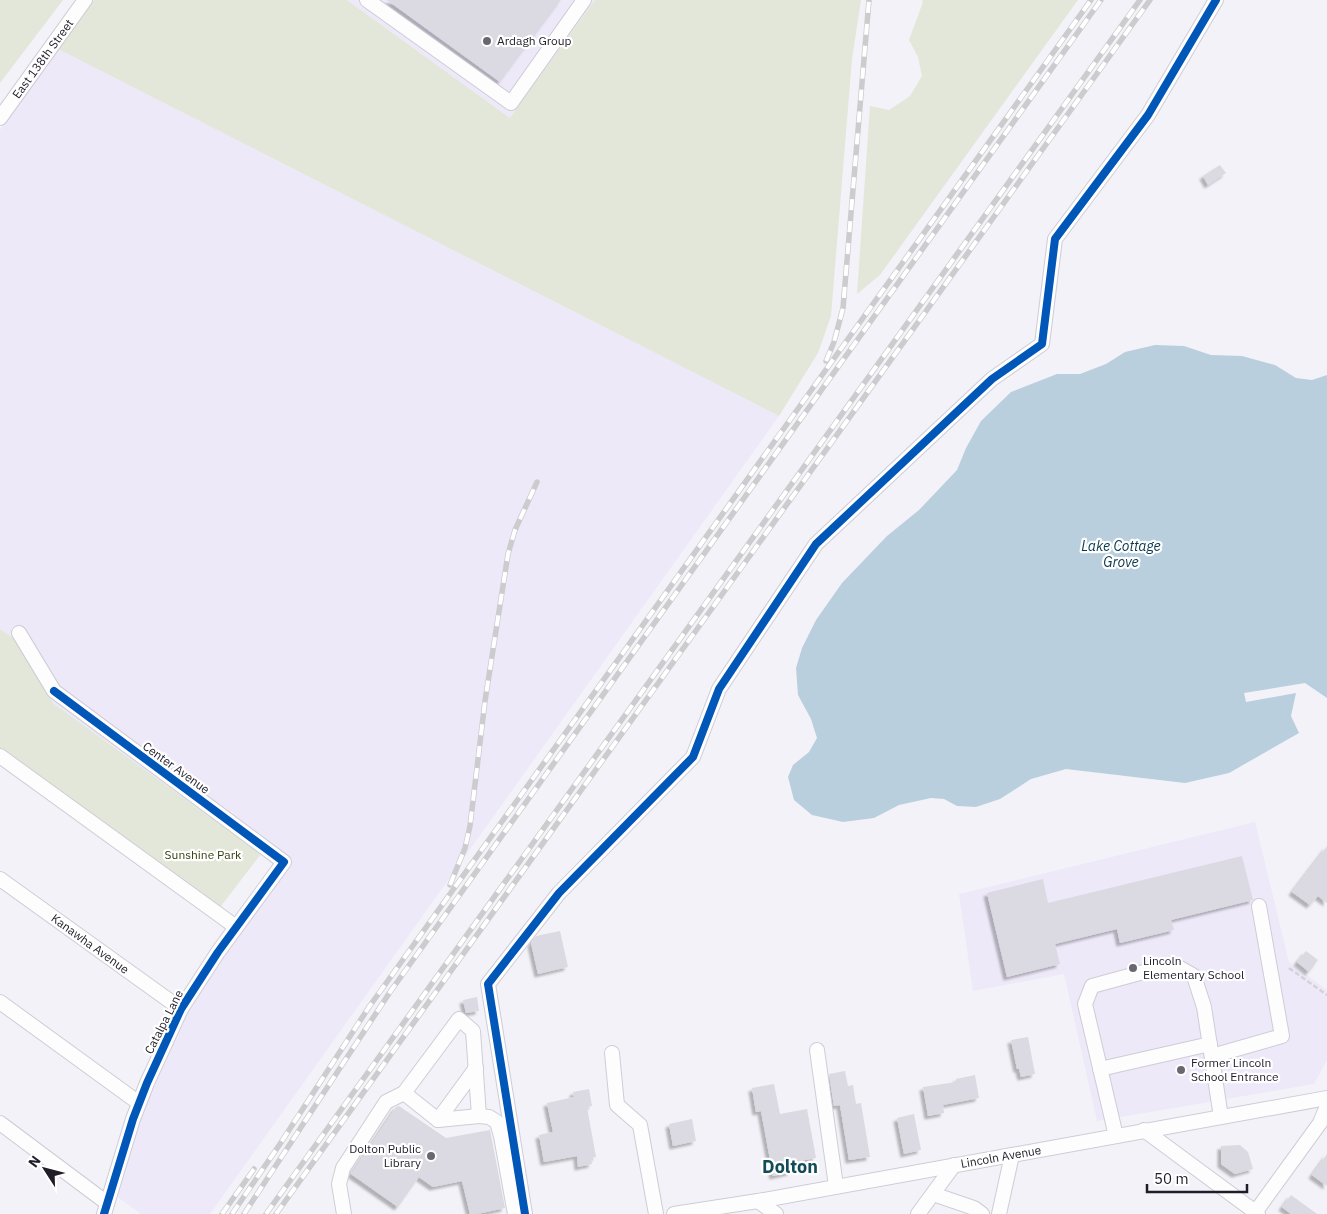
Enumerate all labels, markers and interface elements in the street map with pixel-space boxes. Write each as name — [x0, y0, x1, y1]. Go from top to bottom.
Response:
street label: East 138th Street — [9, 16, 76, 101]
place label: Ardagh Group — [497, 33, 572, 48]
marker: Ardagh Group — [481, 35, 493, 47]
water label: Lake Cottage Grove — [1081, 537, 1161, 571]
street label: Center Avenue — [140, 738, 213, 797]
park label: Sunshine Park — [165, 847, 242, 862]
street label: Kanawha Avenue — [49, 910, 132, 977]
place label: Lincoln Elementary School — [1143, 953, 1244, 982]
marker: Lincoln Elementary School — [1127, 962, 1139, 974]
street label: Catalpa Lane — [141, 987, 186, 1056]
place label: Former Lincoln School Entrance — [1191, 1055, 1279, 1084]
marker: Former Lincoln School Entrance — [1175, 1064, 1187, 1076]
place label: Dolton Public Library — [349, 1141, 421, 1170]
street label: Lincoln Avenue — [959, 1142, 1043, 1171]
north arrow — [20, 1144, 70, 1194]
marker: Dolton Public Library — [425, 1150, 437, 1162]
text: N — [24, 1152, 45, 1171]
district label: Dolton — [762, 1155, 818, 1178]
scale bar — [1147, 1162, 1247, 1194]
text: 50 m — [1154, 1169, 1189, 1188]

